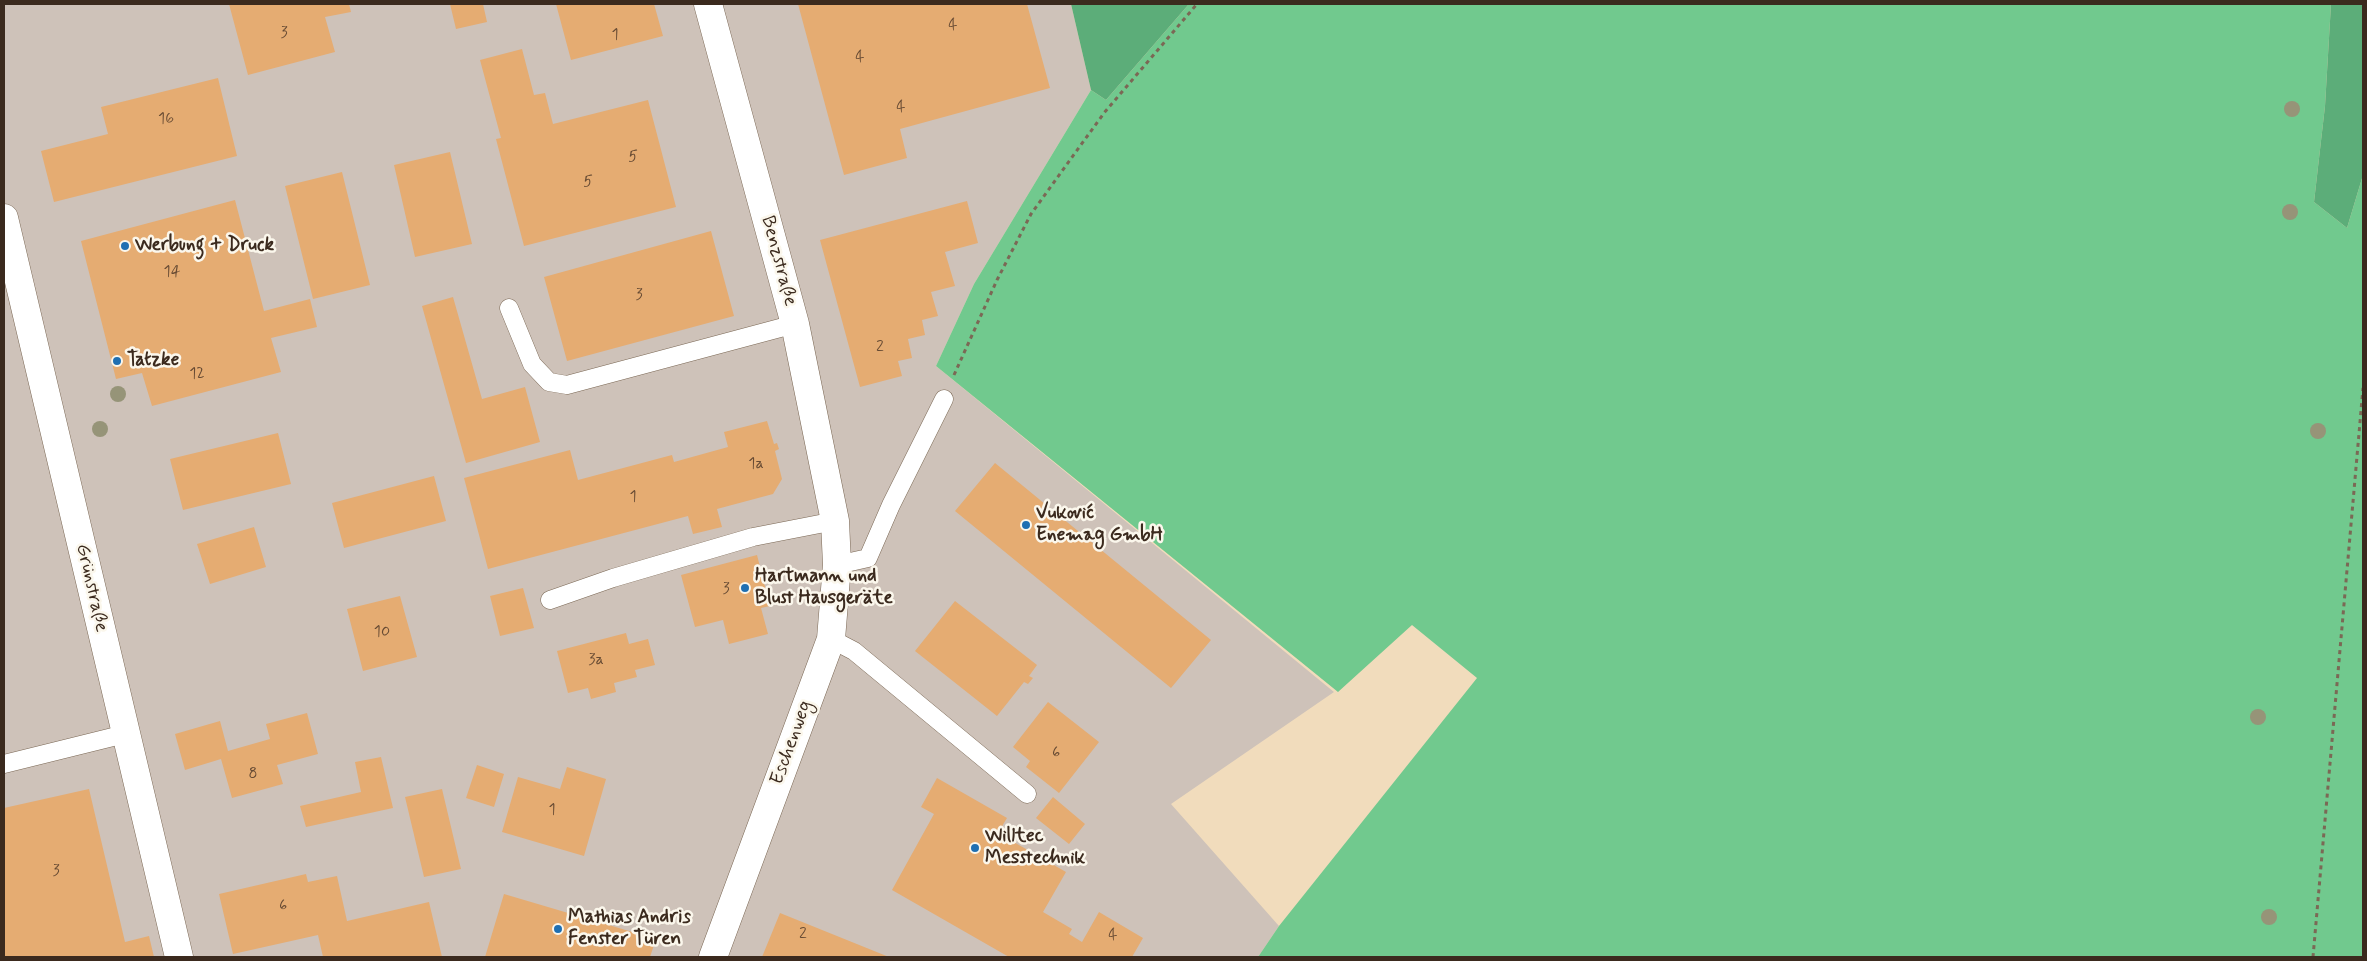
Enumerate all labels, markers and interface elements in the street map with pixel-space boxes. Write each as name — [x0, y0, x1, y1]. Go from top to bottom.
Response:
house number: 4 — [948, 16, 958, 36]
house number: 3 — [280, 24, 288, 44]
house number: 1 — [611, 26, 619, 46]
house number: 4 — [855, 48, 865, 68]
house number: 4 — [896, 98, 906, 118]
house number: 16 — [158, 110, 174, 130]
house number: 5 — [628, 148, 638, 168]
house number: 5 — [583, 173, 593, 193]
street label: Benzstraße — [755, 213, 801, 309]
place label: Werbung + Druck — [135, 235, 274, 257]
marker: Werbung + Druck — [119, 240, 131, 252]
house number: 14 — [164, 263, 180, 283]
house number: 3 — [635, 286, 643, 306]
house number: 2 — [876, 338, 884, 358]
place label: Tatzke — [127, 350, 179, 372]
marker: Tatzke — [111, 355, 123, 367]
house number: 12 — [189, 365, 205, 385]
house number: 1a — [748, 455, 764, 475]
house number: 1 — [629, 488, 637, 508]
place label: Vuković Enemag GmbH — [1036, 503, 1163, 547]
marker: Vuković Enemag GmbH — [1020, 519, 1032, 531]
street label: Grünstraße — [70, 542, 112, 634]
place label: Hartmann und Blust Hausgeräte — [755, 566, 893, 610]
house number: 3 — [722, 580, 730, 600]
marker: Hartmann und Blust Hausgeräte — [739, 582, 751, 594]
house number: 10 — [374, 623, 390, 643]
house number: 3a — [588, 651, 604, 671]
street label: Eschenweg — [766, 698, 818, 788]
house number: 6 — [1052, 744, 1060, 764]
house number: 8 — [248, 765, 258, 785]
house number: 1 — [548, 801, 556, 821]
place label: Willtec Messtechnik — [985, 826, 1085, 870]
marker: Willtec Messtechnik — [969, 842, 981, 854]
house number: 3 — [52, 862, 60, 882]
house number: 6 — [279, 897, 287, 917]
place label: Mathias Andris Fenster Türen — [568, 907, 691, 951]
marker: Mathias Andris Fenster Türen — [552, 923, 564, 935]
house number: 2 — [799, 925, 807, 945]
house number: 4 — [1108, 926, 1118, 946]

